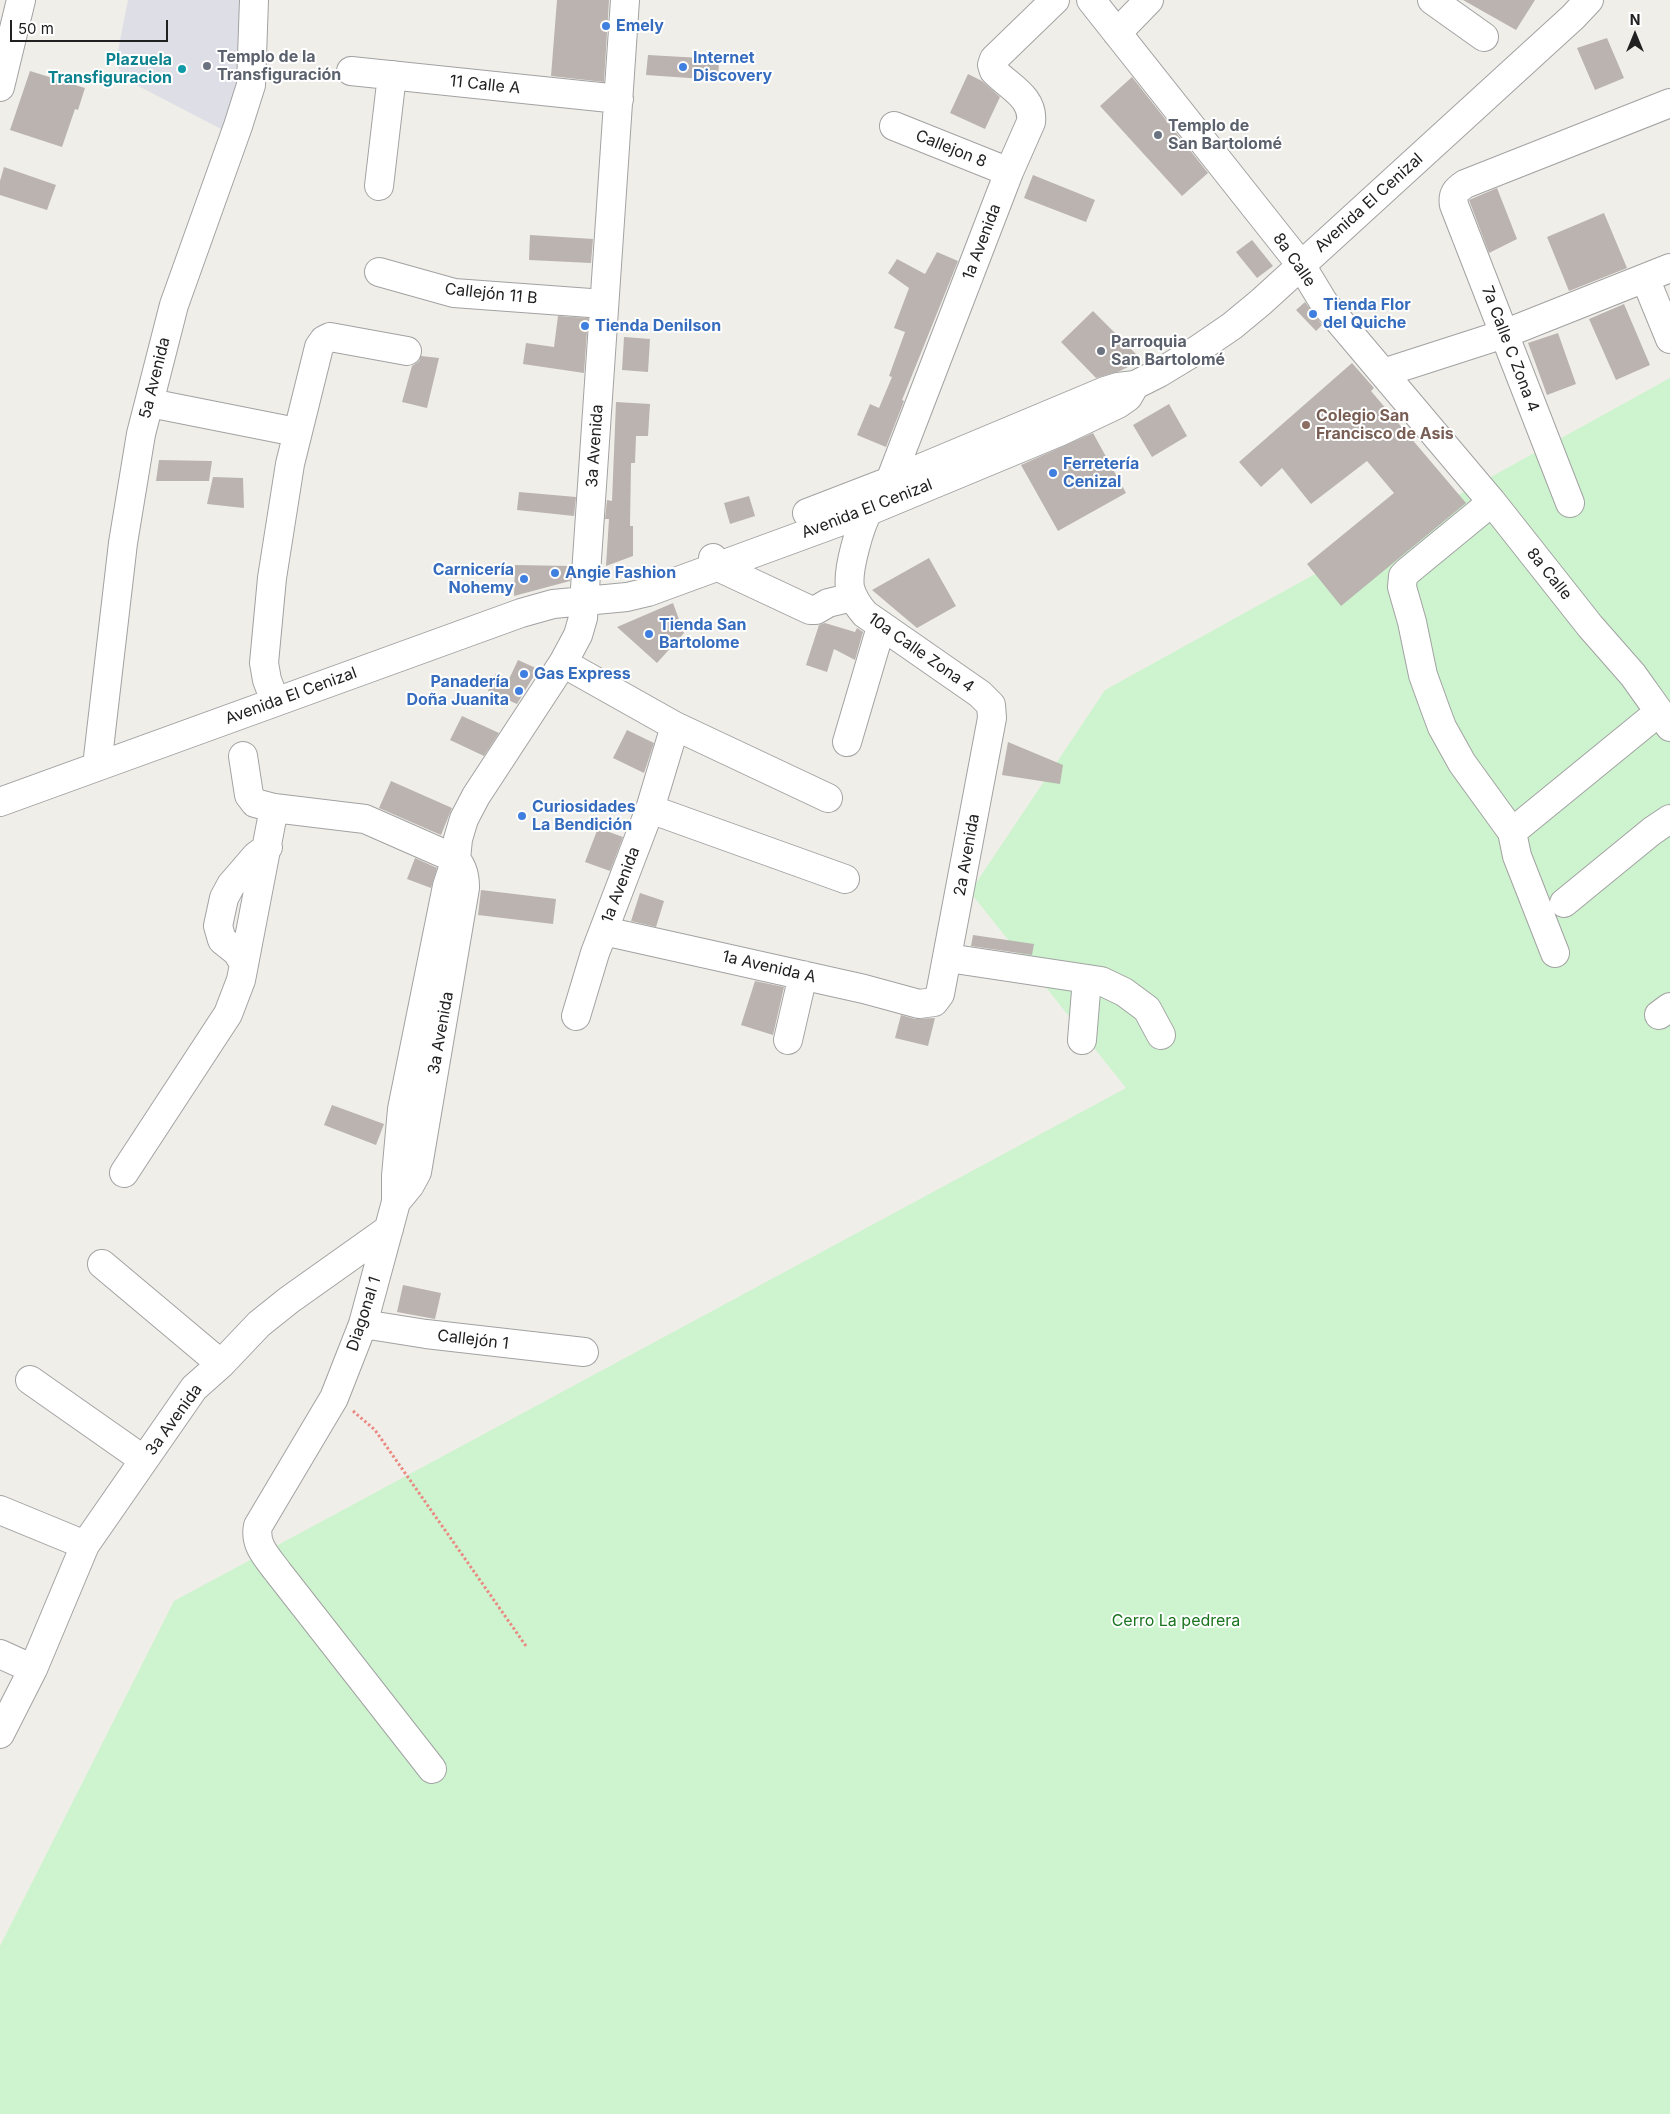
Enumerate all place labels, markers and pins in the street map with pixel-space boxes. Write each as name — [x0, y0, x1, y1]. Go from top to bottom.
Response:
place label: Emely — [616, 16, 664, 36]
marker: Emely — [600, 20, 612, 32]
place label: Templo de la Transfiguración — [217, 47, 341, 85]
place label: Internet Discovery — [693, 48, 772, 86]
place label: Plazuela Transfiguracion — [48, 50, 172, 88]
marker: Templo de la Transfiguración — [201, 60, 213, 72]
marker: Internet Discovery — [677, 61, 689, 73]
marker: Plazuela Transfiguracion — [176, 63, 188, 75]
place label: Templo de San Bartolomé — [1168, 116, 1282, 154]
marker: Templo de San Bartolomé — [1152, 129, 1164, 141]
place label: Tienda Flor del Quiche — [1323, 295, 1411, 333]
marker: Tienda Flor del Quiche — [1307, 308, 1319, 320]
place label: Tienda Denilson — [595, 316, 721, 336]
marker: Tienda Denilson — [579, 320, 591, 332]
place label: Parroquia San Bartolomé — [1111, 332, 1225, 370]
marker: Parroquia San Bartolomé — [1095, 345, 1107, 357]
place label: Colegio San Francisco de Asis — [1316, 406, 1454, 444]
marker: Colegio San Francisco de Asis — [1300, 419, 1312, 431]
place label: Ferretería Cenizal — [1063, 454, 1139, 492]
marker: Ferretería Cenizal — [1047, 467, 1059, 479]
place label: Carnicería Nohemy — [433, 560, 514, 598]
place label: Angie Fashion — [565, 563, 676, 583]
marker: Angie Fashion — [549, 567, 561, 579]
marker: Carnicería Nohemy — [518, 573, 530, 585]
place label: Tienda San Bartolome — [659, 615, 746, 653]
marker: Tienda San Bartolome — [643, 628, 655, 640]
place label: Gas Express — [534, 664, 631, 684]
marker: Gas Express — [518, 668, 530, 680]
place label: Panadería Doña Juanita — [406, 672, 509, 710]
marker: Panadería Doña Juanita — [513, 685, 525, 697]
place label: Curiosidades La Bendición — [532, 797, 636, 835]
marker: Curiosidades La Bendición — [516, 810, 528, 822]

